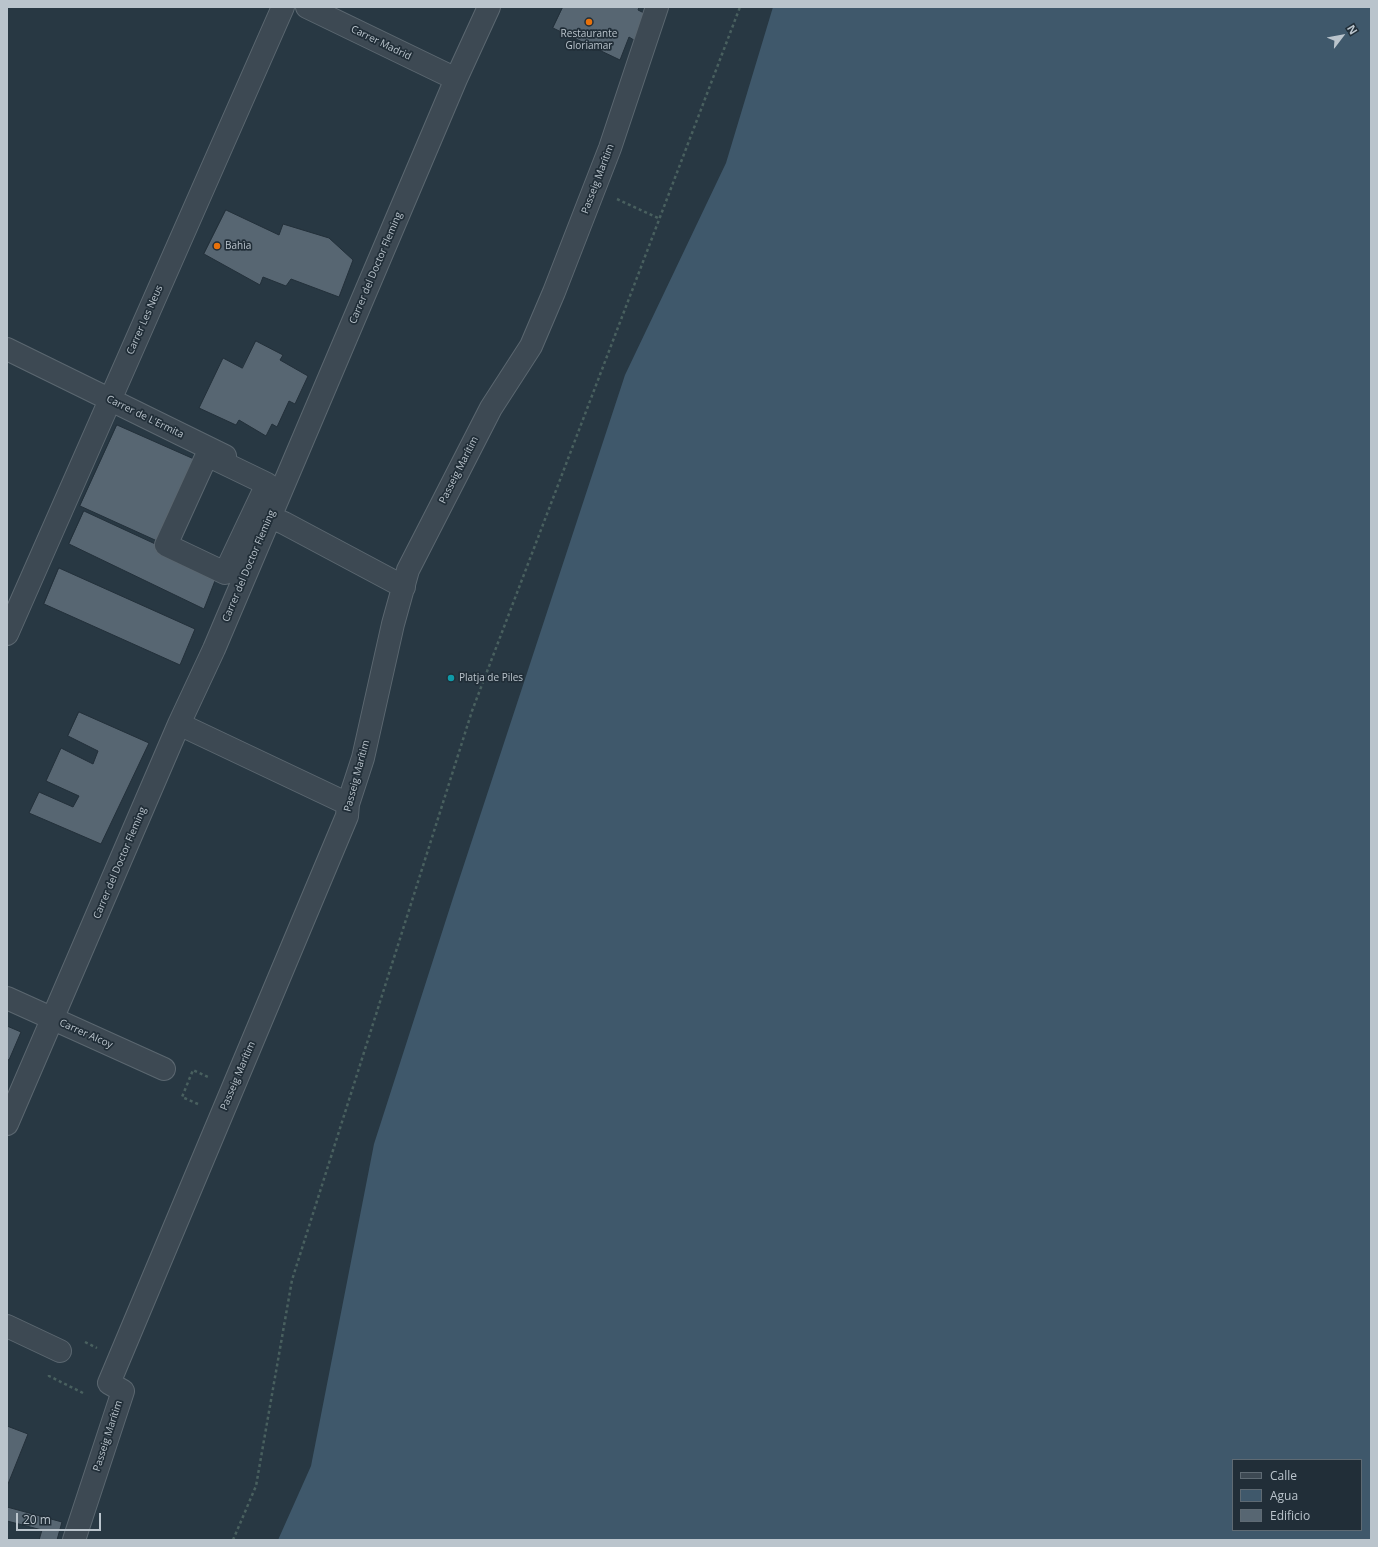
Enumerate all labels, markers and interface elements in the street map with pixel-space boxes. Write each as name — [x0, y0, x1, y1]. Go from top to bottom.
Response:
north arrow — [1322, 16, 1362, 56]
marker: Restaurante Gloriamar — [584, 17, 594, 27]
text: N — [1344, 22, 1361, 37]
street label: Carrer Madrid — [349, 23, 413, 63]
place label: Restaurante Gloriamar — [561, 28, 617, 52]
street label: Passeig Marítim — [579, 142, 617, 216]
street label: Carrer del Doctor Fleming — [347, 210, 405, 326]
place label: Bahìa — [225, 240, 251, 252]
marker: Bahìa — [212, 241, 222, 251]
street label: Carrer Les Neus — [124, 283, 166, 357]
street label: Carrer de L'Ermita — [104, 393, 186, 441]
street label: Passeig Marítim — [437, 434, 481, 506]
street label: Carrer del Doctor Fleming — [220, 508, 278, 624]
place label: Platja de Piles — [459, 672, 523, 684]
marker: Platja de Piles — [446, 673, 456, 683]
street label: Passeig Marítim — [342, 739, 372, 813]
street label: Carrer del Doctor Fleming — [91, 805, 149, 921]
street label: Carrer Alcoy — [58, 1017, 114, 1051]
street label: Passeig Marítim — [218, 1040, 258, 1112]
street label: Passeig Marítim — [91, 1399, 125, 1473]
legend — [1232, 1459, 1362, 1531]
text: Calle — [1270, 1467, 1297, 1484]
text: Agua — [1270, 1487, 1298, 1504]
scale bar — [18, 1505, 103, 1531]
text: Edificio — [1270, 1507, 1310, 1524]
text: 20 m — [23, 1511, 51, 1528]

